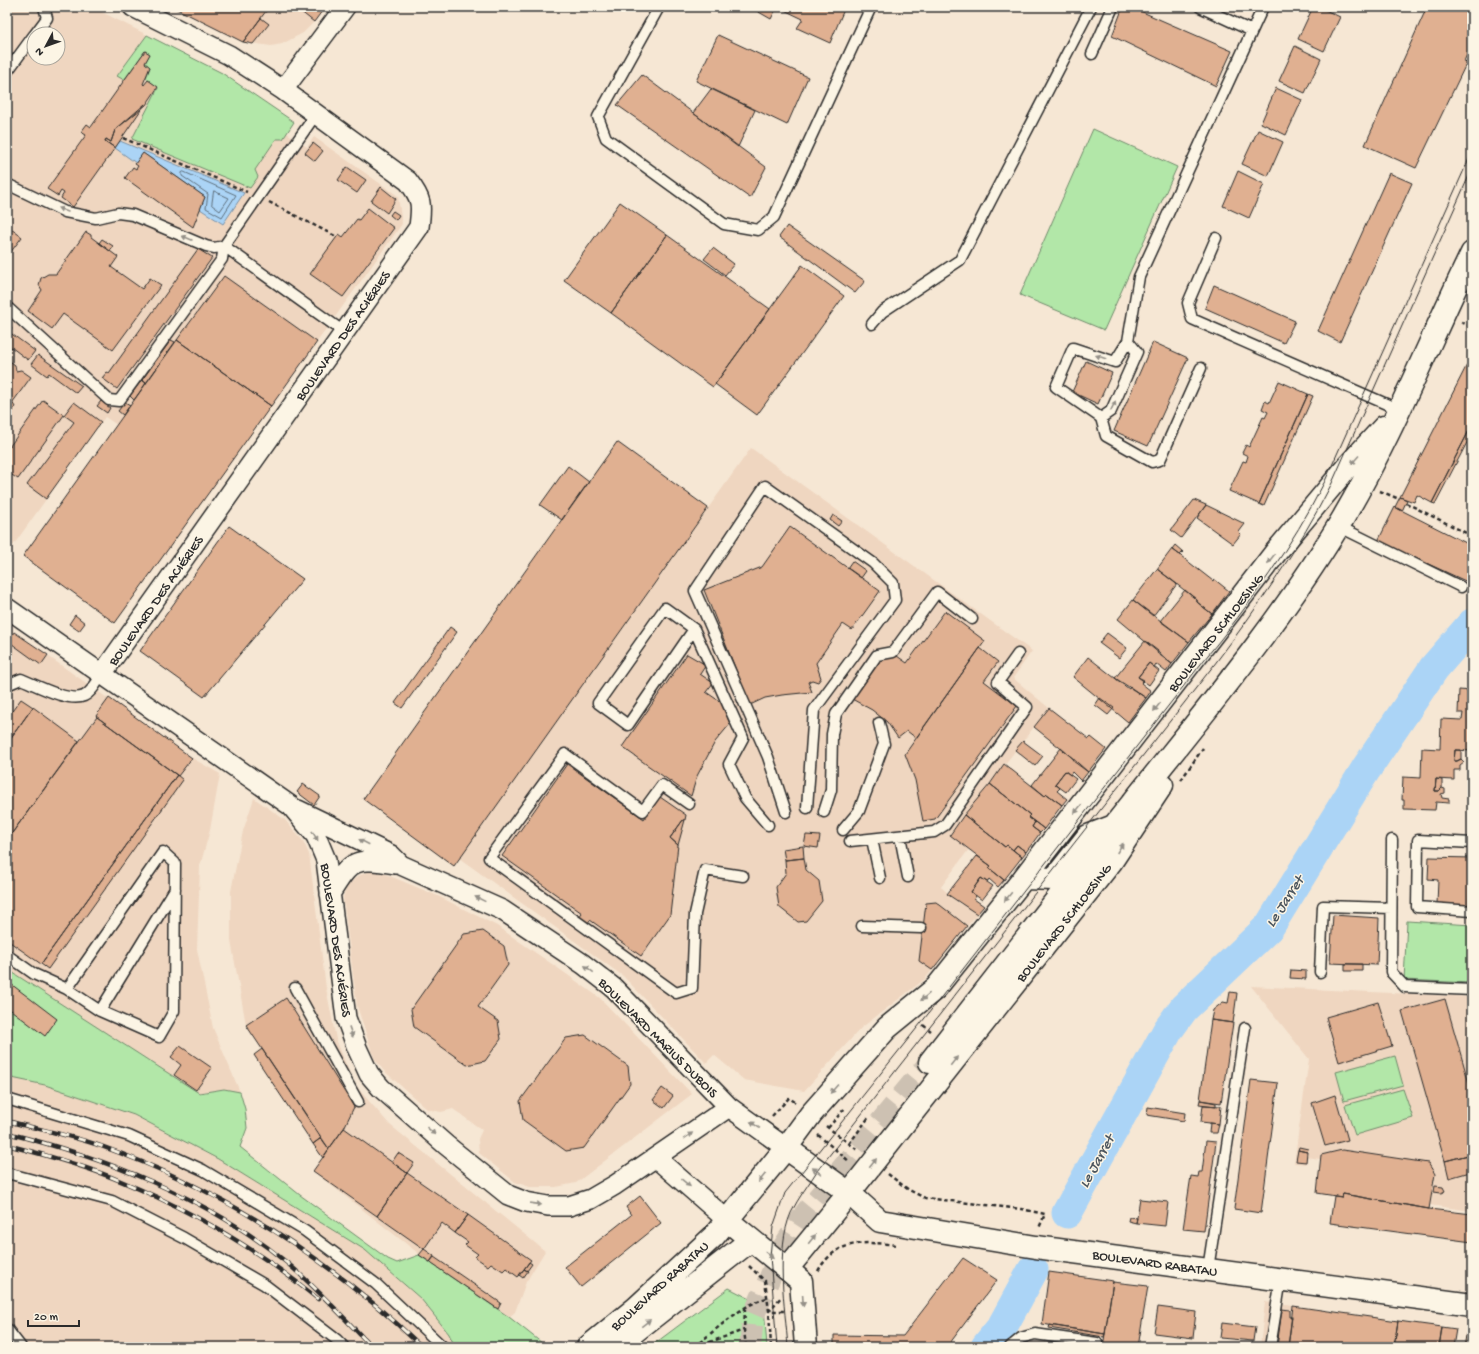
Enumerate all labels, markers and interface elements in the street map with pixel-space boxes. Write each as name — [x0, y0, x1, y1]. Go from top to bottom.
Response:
north arrow — [26, 26, 66, 66]
text: N — [33, 45, 47, 58]
one-way arrow — [57, 207, 69, 213]
one-way arrow — [181, 235, 192, 241]
street label: BOULEVARD DES ACIÉRIES — [292, 268, 396, 406]
one-way arrow — [1095, 354, 1107, 360]
one-way arrow — [1110, 400, 1116, 412]
one-way arrow — [1350, 454, 1359, 465]
street label: BOULEVARD DES ACIÉRIES — [105, 533, 209, 671]
one-way arrow — [1267, 554, 1275, 565]
street label: BOULEVARD SCHLOESING — [1165, 570, 1269, 697]
one-way arrow — [1153, 701, 1162, 712]
one-way arrow — [1073, 804, 1082, 815]
one-way arrow — [312, 831, 319, 842]
one-way arrow — [358, 838, 370, 845]
one-way arrow — [1116, 843, 1124, 854]
street label: BOULEVARD SCHLOESING — [1013, 860, 1117, 987]
street label: BOULEVARD DES ACIÉRIES — [315, 862, 354, 1019]
water label: Le Jarret — [1262, 871, 1310, 931]
one-way arrow — [1004, 892, 1013, 903]
one-way arrow — [474, 896, 486, 903]
one-way arrow — [584, 965, 595, 973]
street label: BOULEVARD MARIUS DUBOIS — [593, 975, 721, 1103]
one-way arrow — [920, 992, 930, 1001]
one-way arrow — [349, 1026, 355, 1038]
one-way arrow — [949, 1055, 958, 1066]
one-way arrow — [829, 1083, 838, 1094]
one-way arrow — [749, 1121, 760, 1129]
one-way arrow — [425, 1127, 436, 1136]
water label: Le Jarret — [1076, 1130, 1121, 1191]
one-way arrow — [683, 1132, 693, 1140]
one-way arrow — [869, 1157, 877, 1168]
one-way arrow — [812, 1167, 823, 1175]
one-way arrow — [758, 1173, 766, 1183]
one-way arrow — [680, 1179, 691, 1188]
one-way arrow — [530, 1201, 542, 1207]
one-way arrow — [807, 1233, 816, 1244]
street label: BOULEVARD RABATAU — [607, 1238, 713, 1336]
street label: BOULEVARD RABATAU — [1090, 1247, 1218, 1282]
one-way arrow — [764, 1250, 774, 1259]
one-way arrow — [799, 1295, 806, 1307]
scale bar — [28, 1302, 79, 1328]
text: 20 m — [34, 1311, 59, 1325]
one-way arrow — [640, 1318, 651, 1327]

